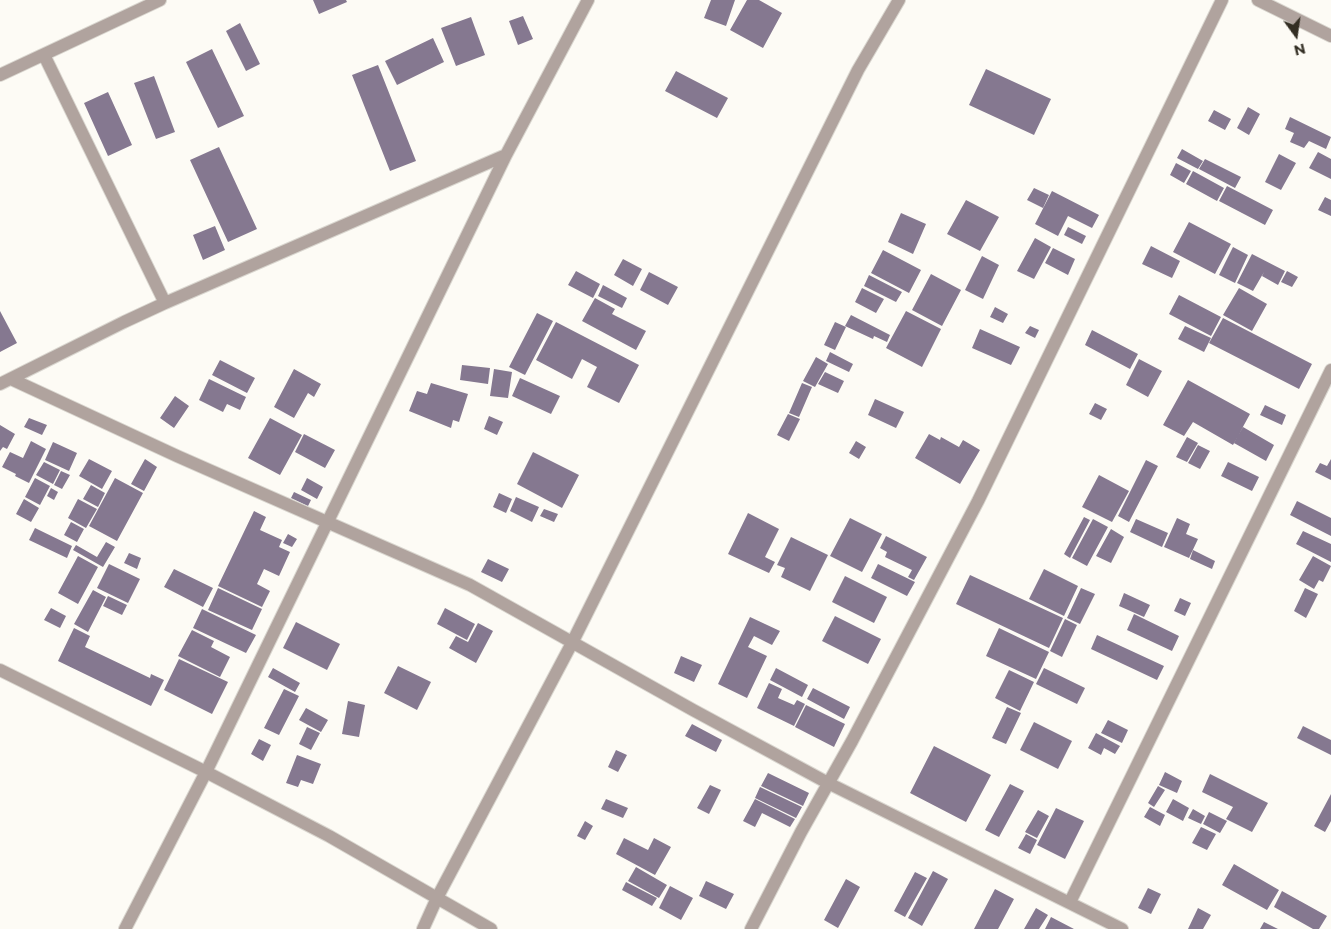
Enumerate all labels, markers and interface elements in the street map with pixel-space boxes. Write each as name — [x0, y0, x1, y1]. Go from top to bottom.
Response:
north arrow — [1271, 10, 1321, 60]
text: N — [1292, 39, 1307, 60]

